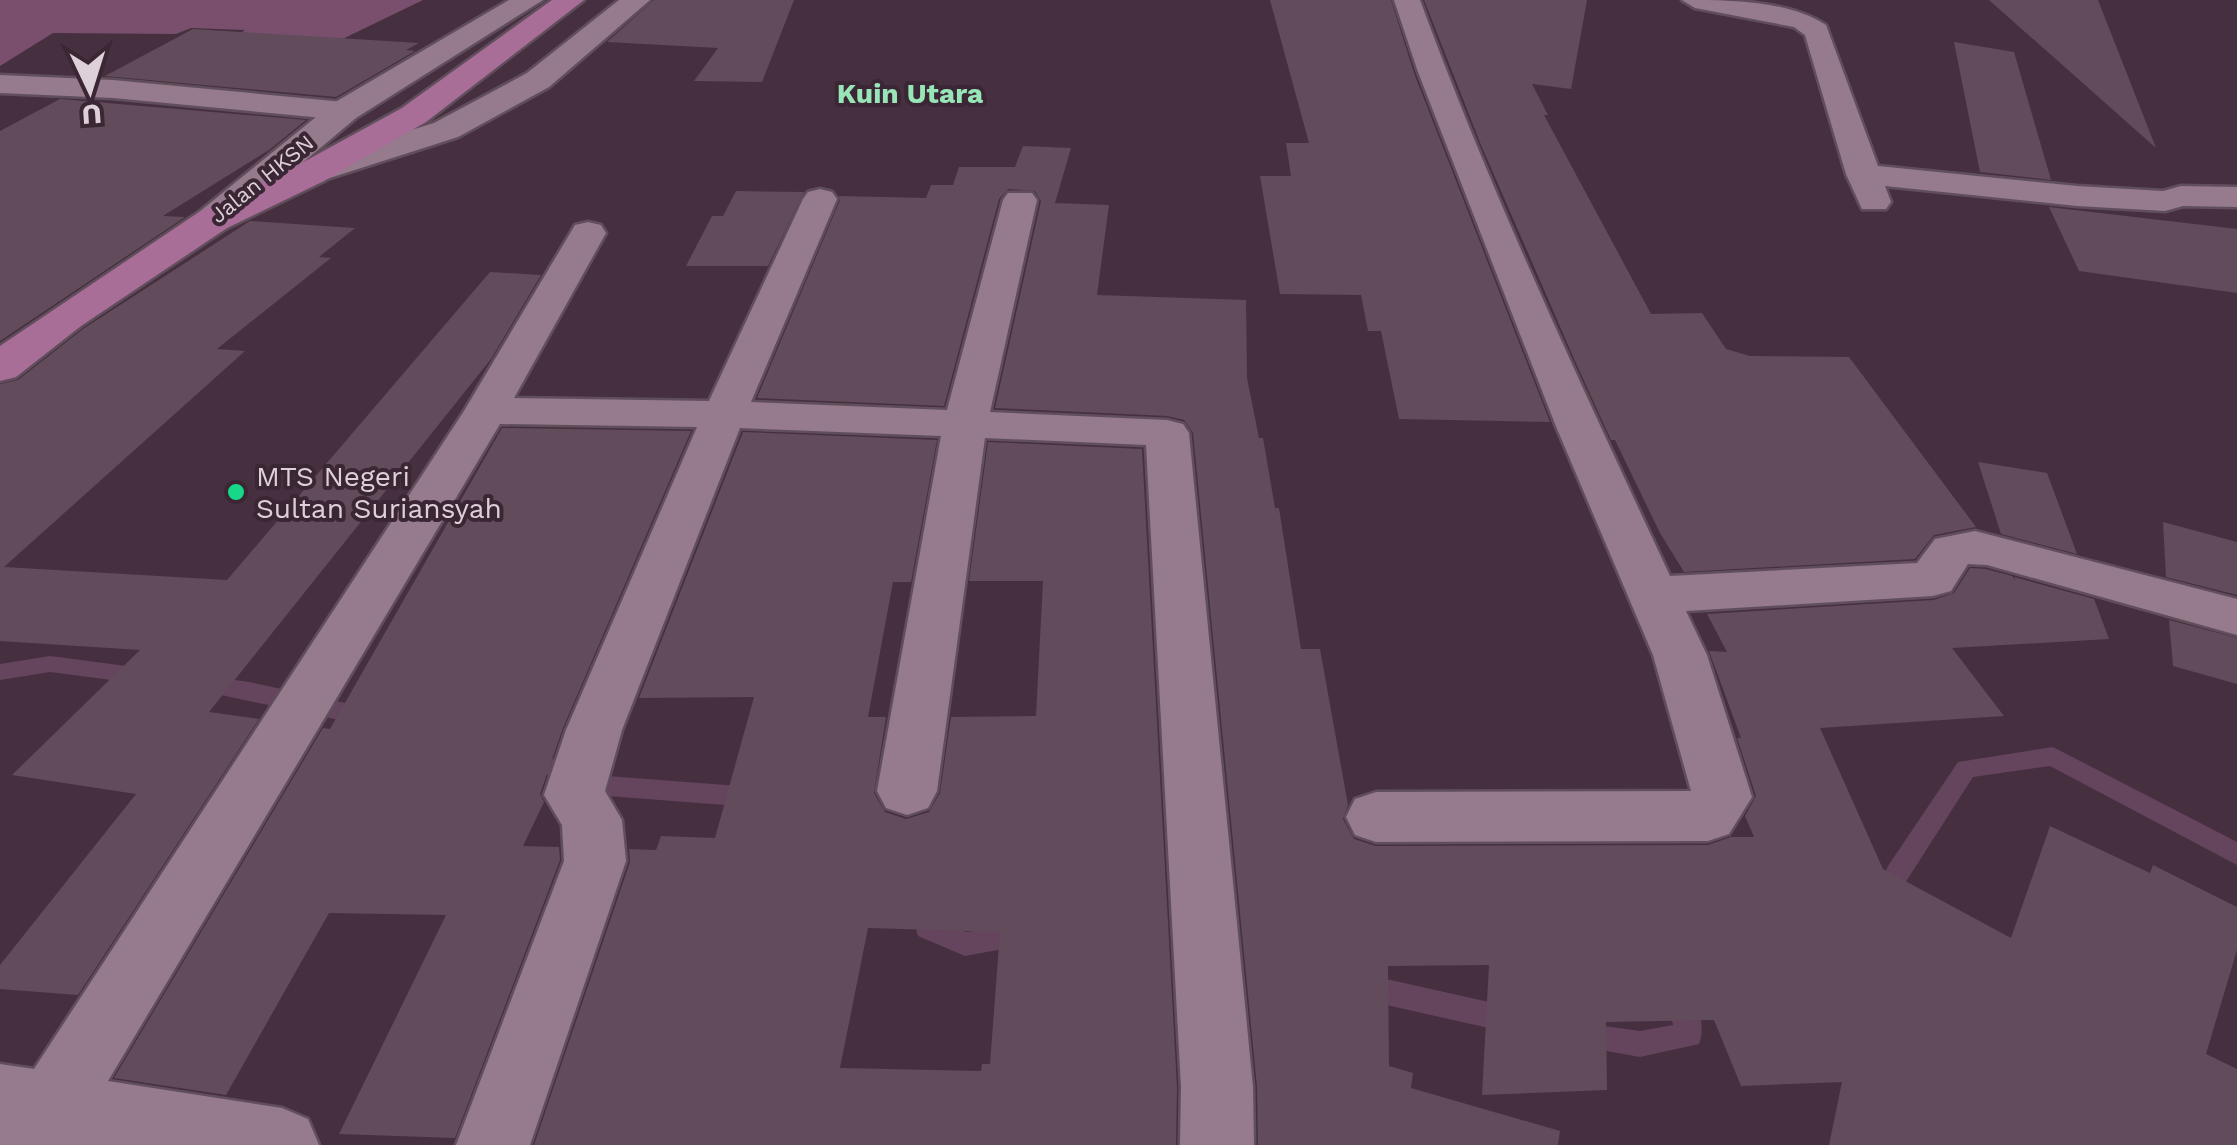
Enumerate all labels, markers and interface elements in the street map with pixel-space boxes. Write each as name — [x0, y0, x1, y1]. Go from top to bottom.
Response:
north arrow — [40, 40, 140, 140]
district label: Kuin Utara — [837, 77, 984, 110]
text: U — [81, 97, 103, 132]
street label: Jalan HKSN — [205, 130, 319, 228]
place label: MTS Negeri Sultan Suriansyah — [256, 460, 502, 525]
marker: MTS Negeri Sultan Suriansyah — [225, 481, 247, 503]

